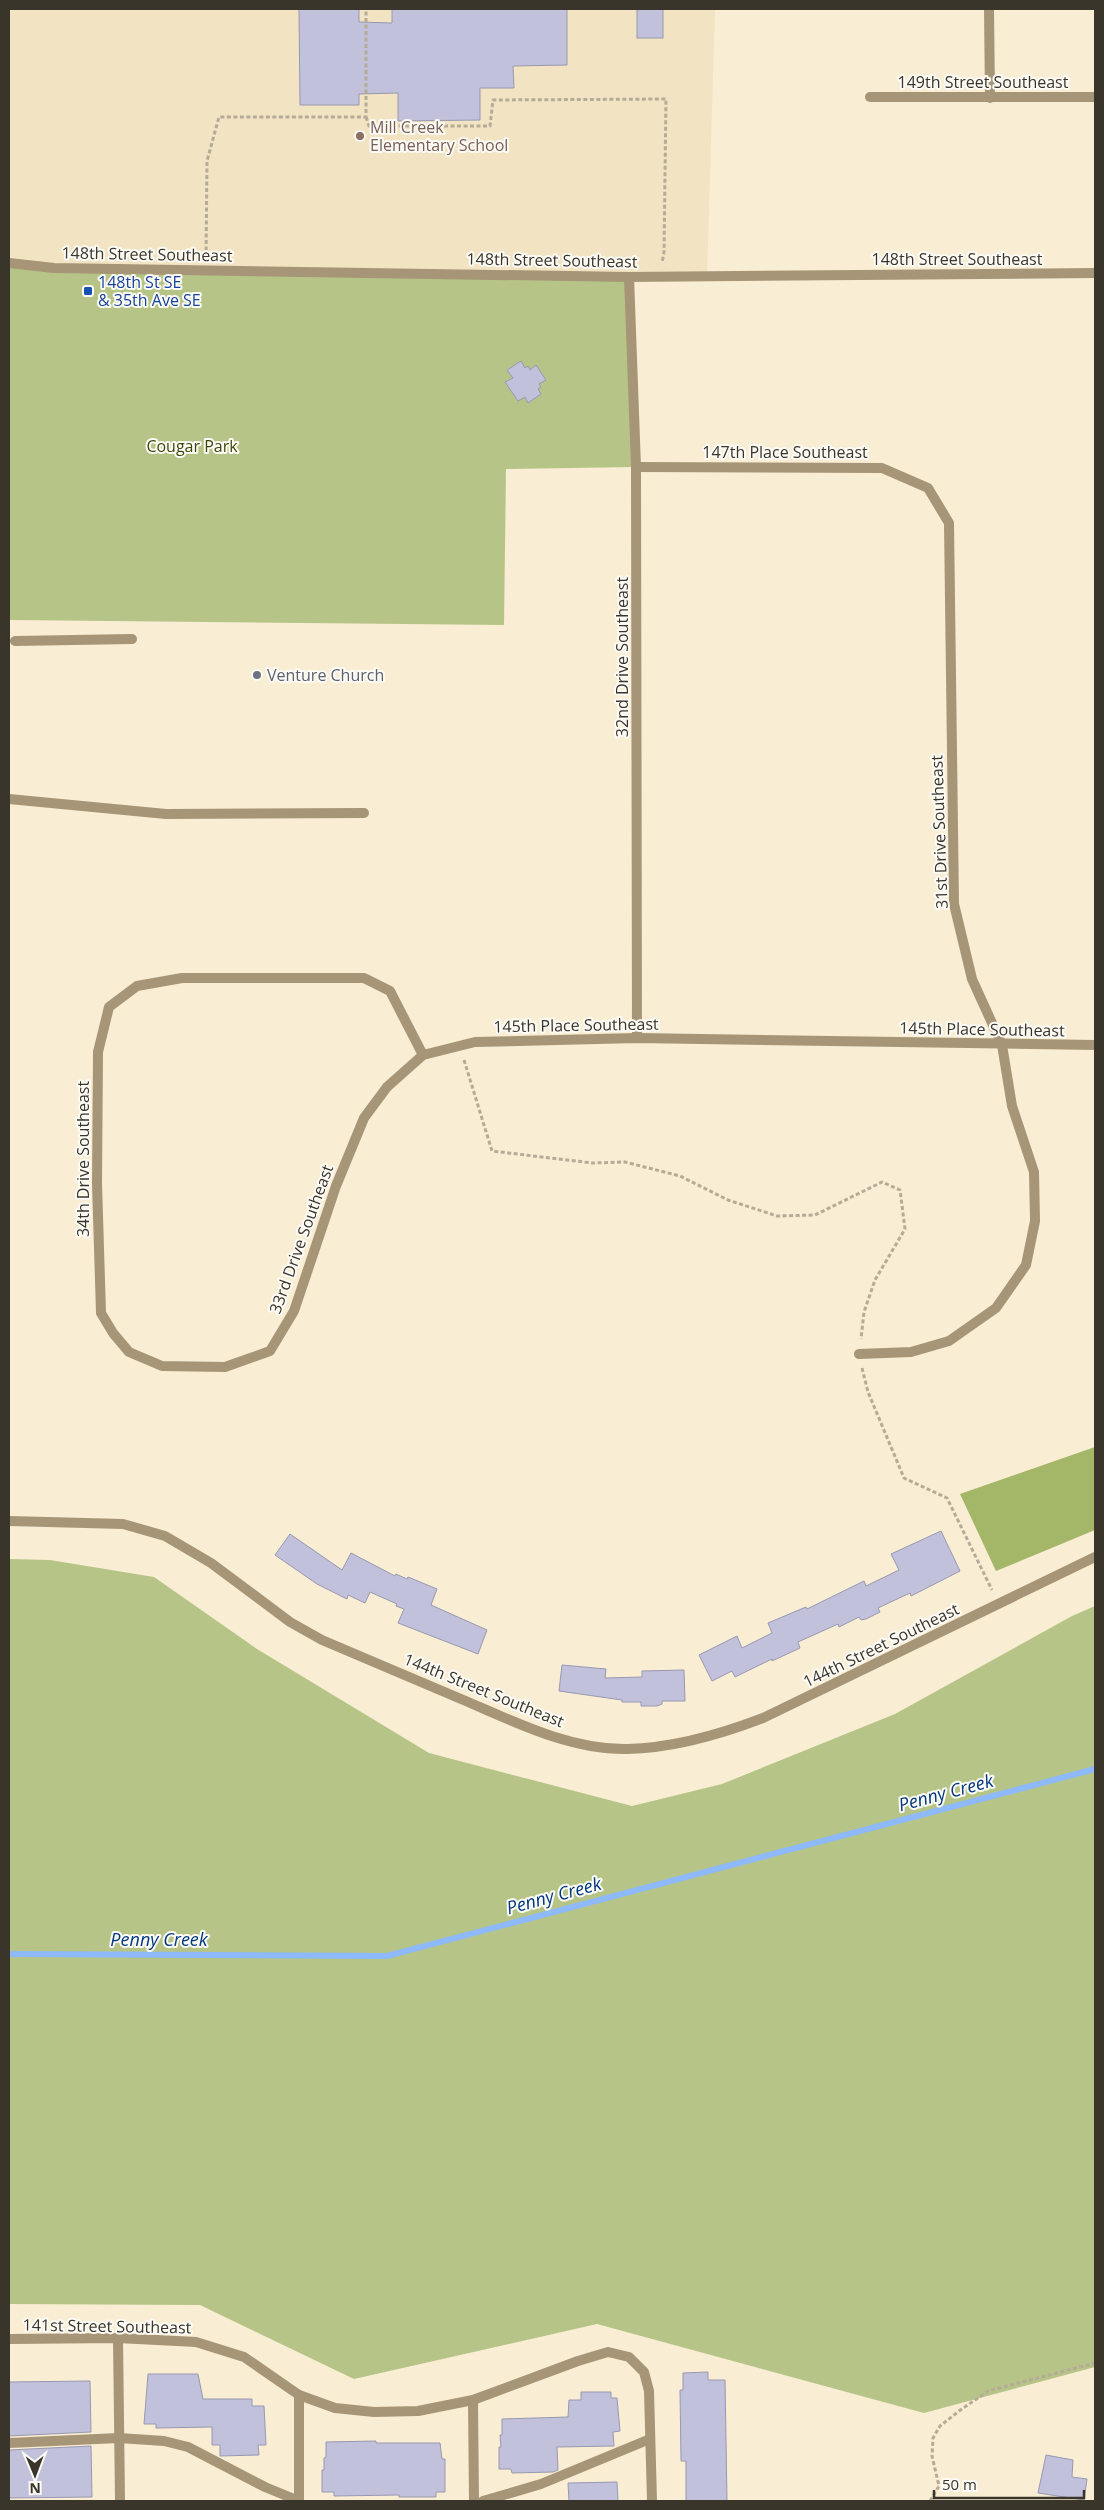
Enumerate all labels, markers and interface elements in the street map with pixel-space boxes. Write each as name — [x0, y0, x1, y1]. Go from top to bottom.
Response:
street label: 149th Street Southeast — [898, 71, 1069, 93]
place label: Mill Creek Elementary School — [370, 116, 508, 156]
marker: Mill Creek Elementary School — [354, 130, 366, 142]
street label: 148th Street Southeast — [61, 242, 233, 266]
street label: 148th Street Southeast — [466, 248, 638, 272]
street label: 148th Street Southeast — [872, 248, 1043, 270]
place label: 148th St SE & 35th Ave SE — [98, 271, 201, 311]
marker: 148th St SE & 35th Ave SE — [82, 285, 94, 297]
park label: Cougar Park — [146, 435, 238, 457]
street label: 147th Place Southeast — [702, 441, 868, 463]
street label: 32nd Drive Southeast — [611, 577, 633, 737]
place label: Venture Church — [267, 664, 384, 686]
marker: Venture Church — [251, 669, 263, 681]
street label: 31st Drive Southeast — [925, 754, 953, 909]
street label: 145th Place Southeast — [493, 1013, 659, 1037]
street label: 145th Place Southeast — [899, 1017, 1065, 1041]
street label: 34th Drive Southeast — [72, 1081, 94, 1237]
street label: 33rd Drive Southeast — [264, 1161, 338, 1317]
street label: 144th Street Southeast — [799, 1598, 963, 1692]
street label: 144th Street Southeast — [401, 1648, 568, 1732]
water label: Penny Creek — [896, 1768, 997, 1816]
water label: Penny Creek — [504, 1871, 605, 1919]
water label: Penny Creek — [110, 1927, 209, 1951]
street label: 141st Street Southeast — [22, 2314, 192, 2338]
north arrow — [10, 2450, 60, 2500]
scale bar — [934, 2468, 1084, 2500]
text: 50 m — [942, 2474, 977, 2494]
text: N — [29, 2479, 41, 2498]

